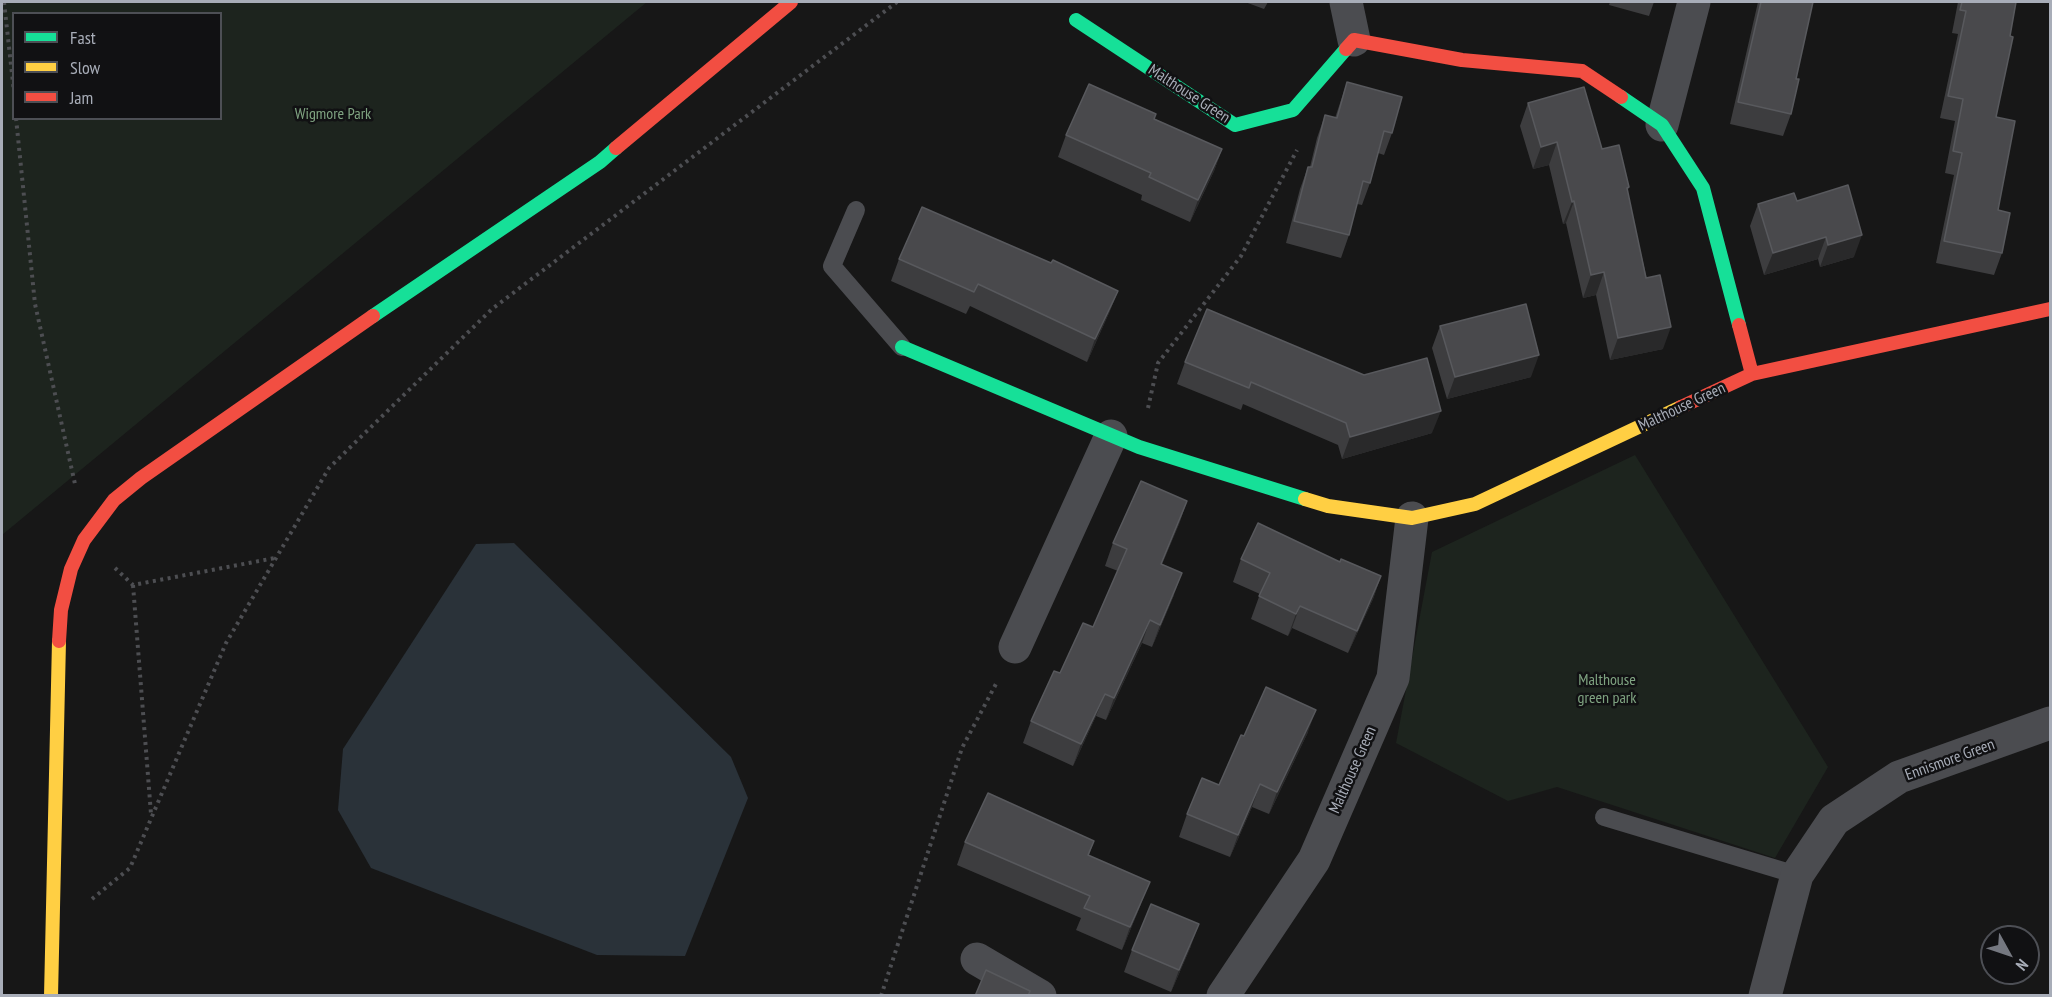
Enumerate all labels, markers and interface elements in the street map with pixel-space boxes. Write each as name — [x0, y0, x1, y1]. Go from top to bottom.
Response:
legend — [12, 12, 222, 120]
text: Fast — [70, 26, 96, 49]
text: Slow — [70, 56, 100, 79]
street label: Malthouse Green — [1145, 61, 1233, 127]
text: Jam — [70, 86, 93, 109]
park label: Wigmore Park — [295, 104, 371, 124]
street label: Malthouse Green — [1636, 379, 1728, 435]
park label: Malthouse green park — [1578, 670, 1636, 708]
street label: Malthouse Green — [1325, 723, 1381, 817]
street label: Ennismore Green — [1903, 735, 1997, 785]
north arrow — [1980, 925, 2040, 985]
text: N — [2012, 956, 2033, 975]

